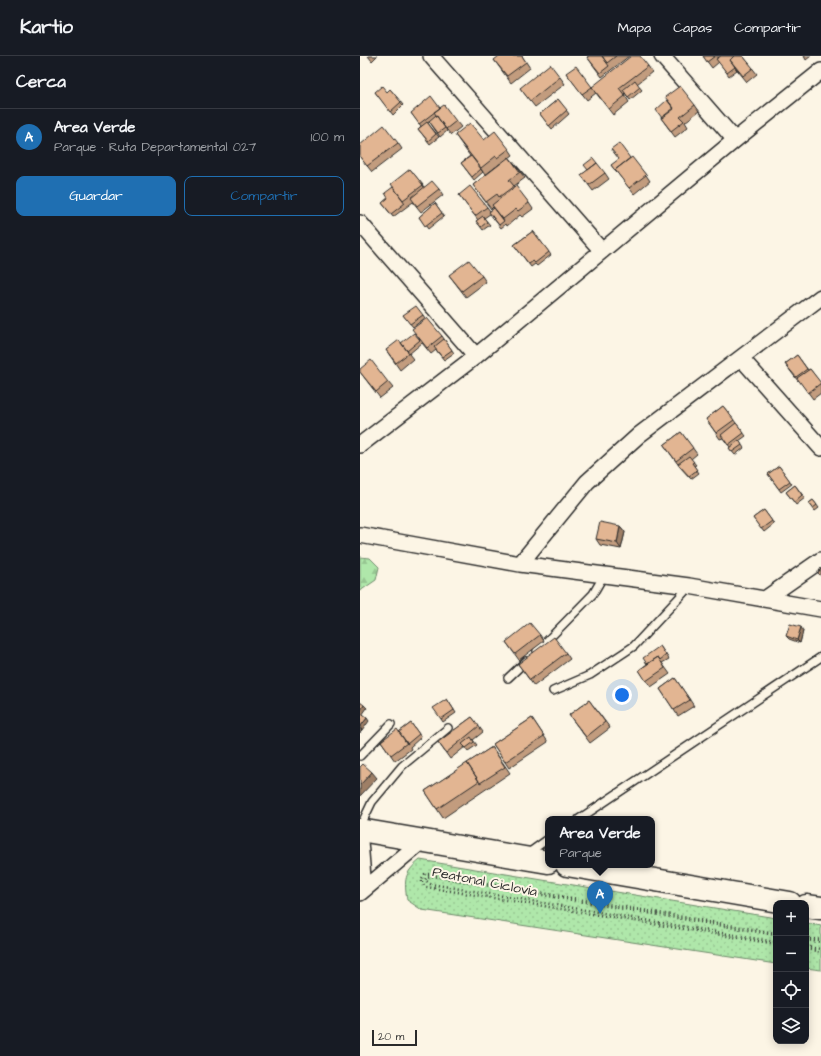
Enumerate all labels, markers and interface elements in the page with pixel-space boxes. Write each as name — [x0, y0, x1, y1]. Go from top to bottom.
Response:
text: Kartio — [20, 14, 73, 41]
text: Mapa — [618, 18, 651, 38]
text: Capas — [673, 18, 712, 38]
text: Compartir — [734, 18, 801, 38]
text: Cerca — [16, 70, 66, 94]
text: Area Verde — [54, 117, 135, 138]
text: A — [25, 128, 33, 146]
text: 100 m — [311, 128, 344, 146]
text: Parque · Ruta Departamental 027 — [54, 138, 256, 156]
button: Guardar — [16, 176, 176, 216]
button: Compartir — [184, 176, 344, 216]
your location — [612, 685, 632, 705]
popup — [545, 816, 655, 868]
text: Area Verde — [559, 823, 641, 844]
text: Parque — [559, 844, 602, 862]
street label: Peatonal Ciclovía — [431, 862, 539, 902]
pin: A — [587, 881, 613, 914]
map controls — [773, 900, 809, 1044]
button: + — [773, 900, 809, 936]
button: − — [773, 936, 809, 972]
button: locate — [773, 972, 809, 1008]
button: layers — [773, 1008, 809, 1044]
scale bar — [372, 1028, 417, 1047]
text: 20 m — [378, 1029, 404, 1044]

